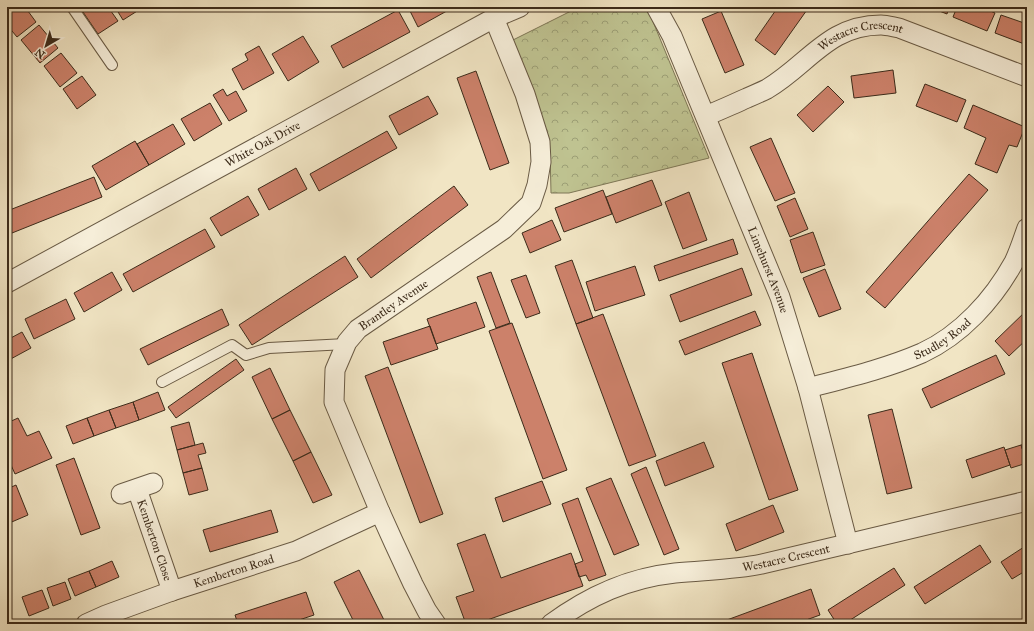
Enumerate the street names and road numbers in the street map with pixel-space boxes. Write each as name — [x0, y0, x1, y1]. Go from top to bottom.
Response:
street label: Westacre Crescent — [815, 18, 906, 54]
street label: White Oak Drive — [223, 118, 303, 170]
street label: Limehurst Avenue — [745, 224, 792, 315]
street label: Brantley Avenue — [356, 276, 431, 333]
street label: Studley Road — [912, 315, 974, 363]
street label: Kemberton Close — [134, 498, 175, 583]
street label: Westacre Crescent — [741, 541, 832, 574]
street label: Kemberton Road — [192, 552, 276, 591]

